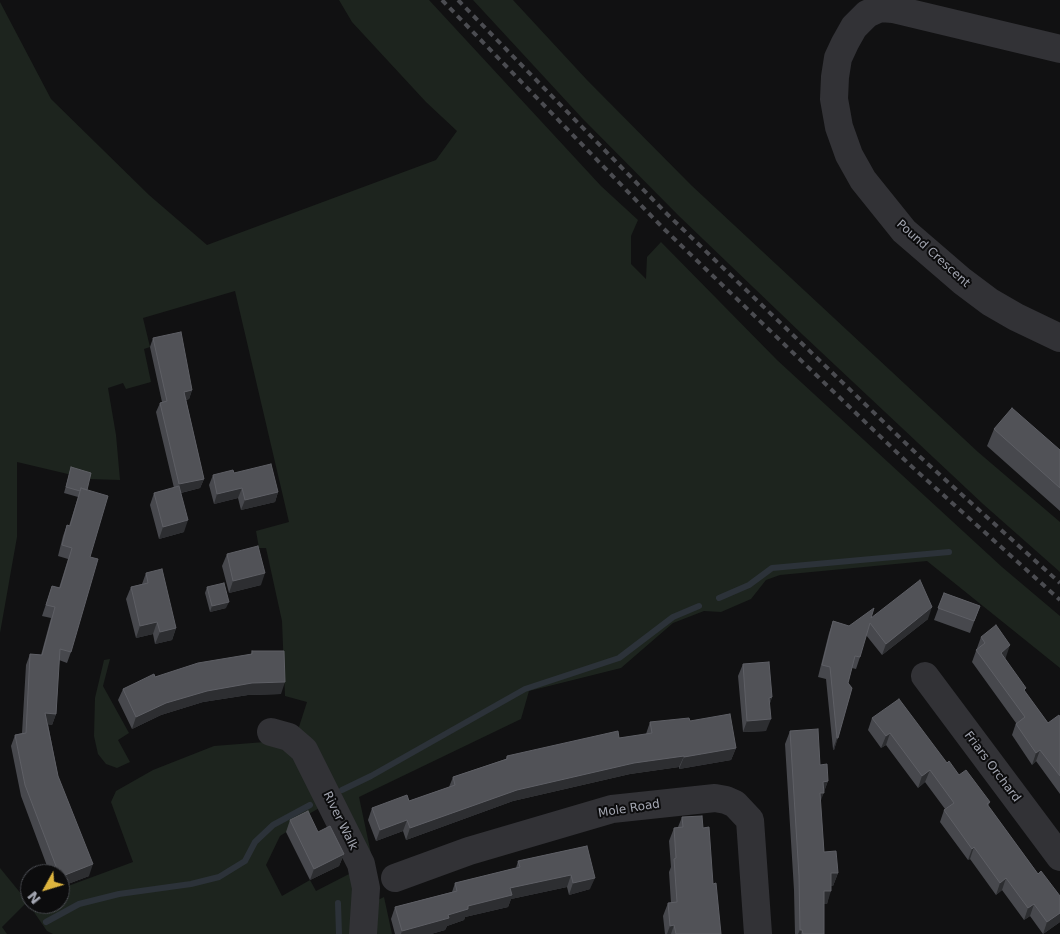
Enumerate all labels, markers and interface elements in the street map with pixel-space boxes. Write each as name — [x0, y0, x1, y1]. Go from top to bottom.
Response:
street label: Pound Crescent — [893, 217, 973, 291]
street label: Friars Orchard — [961, 729, 1023, 805]
street label: River Walk — [320, 789, 360, 853]
street label: Mole Road — [597, 797, 661, 821]
north arrow — [20, 864, 70, 914]
text: N — [24, 888, 44, 907]

